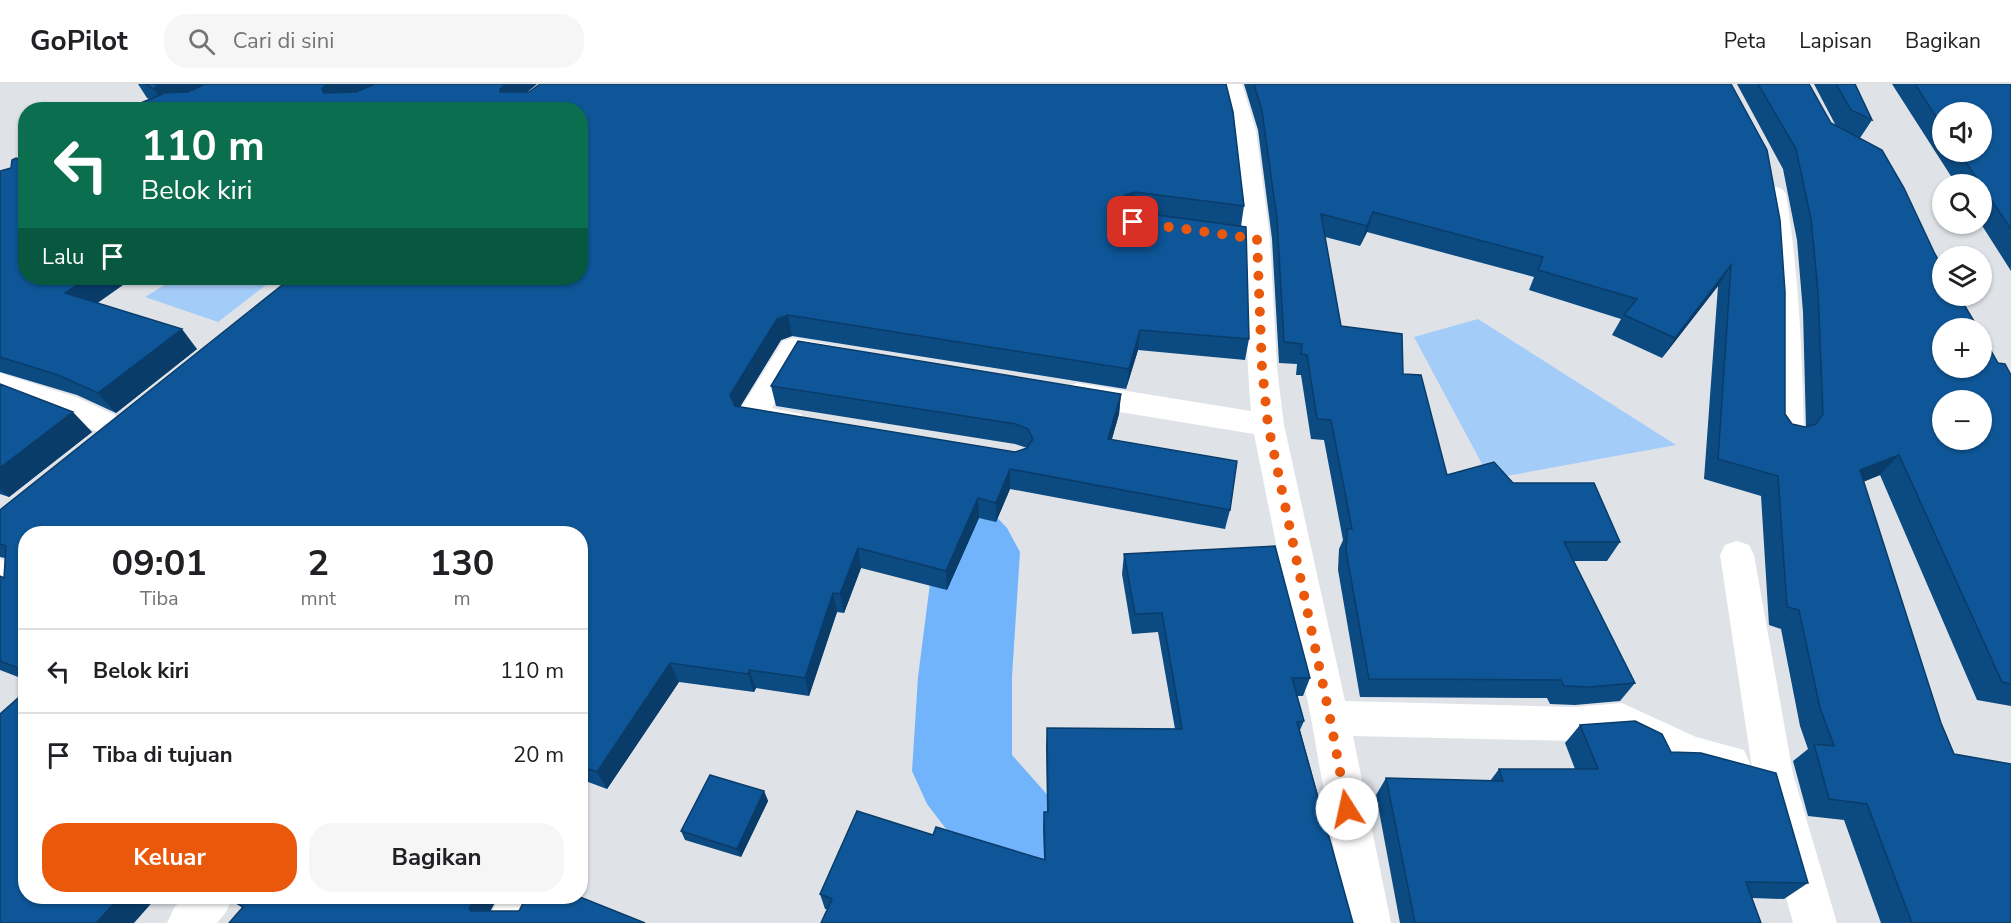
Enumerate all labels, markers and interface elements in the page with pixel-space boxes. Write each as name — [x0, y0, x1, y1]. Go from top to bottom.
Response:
search box — [164, 14, 584, 68]
text: GoPilot — [30, 22, 128, 60]
icon: search — [185, 25, 218, 58]
text: Cari di sini — [233, 26, 334, 56]
text: Peta — [1724, 27, 1766, 55]
text: Lapisan — [1799, 27, 1872, 55]
text: Bagikan — [1905, 27, 1981, 55]
map controls — [1932, 102, 1992, 450]
button: sound — [1932, 102, 1992, 162]
text: 110 m — [141, 118, 265, 175]
icon: left — [42, 126, 120, 204]
text: Belok kiri — [141, 172, 253, 209]
button: search — [1932, 174, 1992, 234]
pin — [1107, 196, 1158, 247]
icon: arrive — [1116, 205, 1149, 238]
icon: arrive — [96, 240, 129, 273]
text: Lalu — [42, 242, 84, 272]
button: layers — [1932, 246, 1992, 306]
button: + — [1932, 318, 1992, 378]
button: − — [1932, 390, 1992, 450]
text: 09:01 — [112, 539, 207, 588]
text: 2 — [307, 539, 329, 588]
text: 130 — [430, 539, 494, 588]
text: Tiba — [140, 585, 179, 612]
text: mnt — [301, 585, 336, 612]
text: m — [453, 585, 471, 612]
icon: left — [42, 655, 75, 688]
text: Belok kiri — [93, 656, 189, 686]
text: 110 m — [500, 656, 564, 686]
icon: arrive — [42, 739, 75, 772]
text: Tiba di tujuan — [93, 740, 233, 770]
text: 20 m — [513, 740, 564, 770]
position arrow — [1315, 777, 1379, 841]
button: Keluar — [42, 823, 297, 892]
button: Bagikan — [309, 823, 564, 892]

